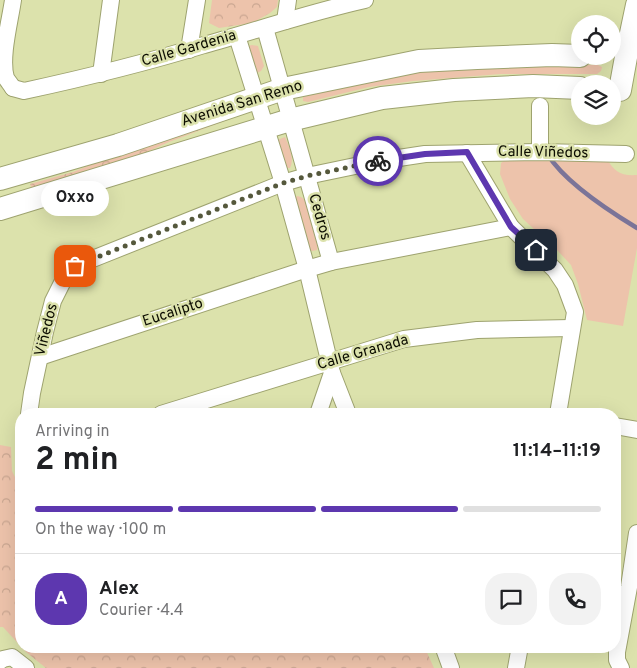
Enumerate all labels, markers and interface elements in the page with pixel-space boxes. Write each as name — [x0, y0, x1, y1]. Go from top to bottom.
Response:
map controls — [571, 15, 621, 125]
button: locate — [571, 15, 621, 65]
street label: Calle Gardenia — [139, 26, 239, 72]
button: layers — [571, 75, 621, 125]
street label: Avenida San Remo — [179, 77, 305, 131]
courier — [353, 136, 403, 186]
street label: Calle Viñedos — [498, 143, 588, 163]
icon: bike — [364, 147, 392, 175]
callout: Oxxo — [41, 181, 109, 216]
text: Oxxo — [56, 188, 94, 208]
street label: Cedros — [303, 192, 335, 242]
pin — [515, 229, 557, 271]
icon: home — [522, 236, 550, 264]
pin — [54, 245, 96, 287]
icon: bag — [61, 252, 89, 280]
street label: Eucalipto — [140, 294, 206, 332]
street label: Viñedos — [31, 301, 63, 359]
street label: Calle Granada — [315, 331, 411, 375]
text: Arriving in — [35, 422, 110, 442]
text: 11:14–11:19 — [513, 439, 601, 463]
text: 2 min — [35, 441, 119, 481]
text: On the way · 100 m — [35, 520, 166, 540]
button: chat — [485, 573, 537, 625]
button: phone — [549, 573, 601, 625]
text: Alex — [99, 577, 139, 601]
text: A — [54, 587, 68, 611]
text: Courier · 4.4 — [99, 601, 184, 621]

